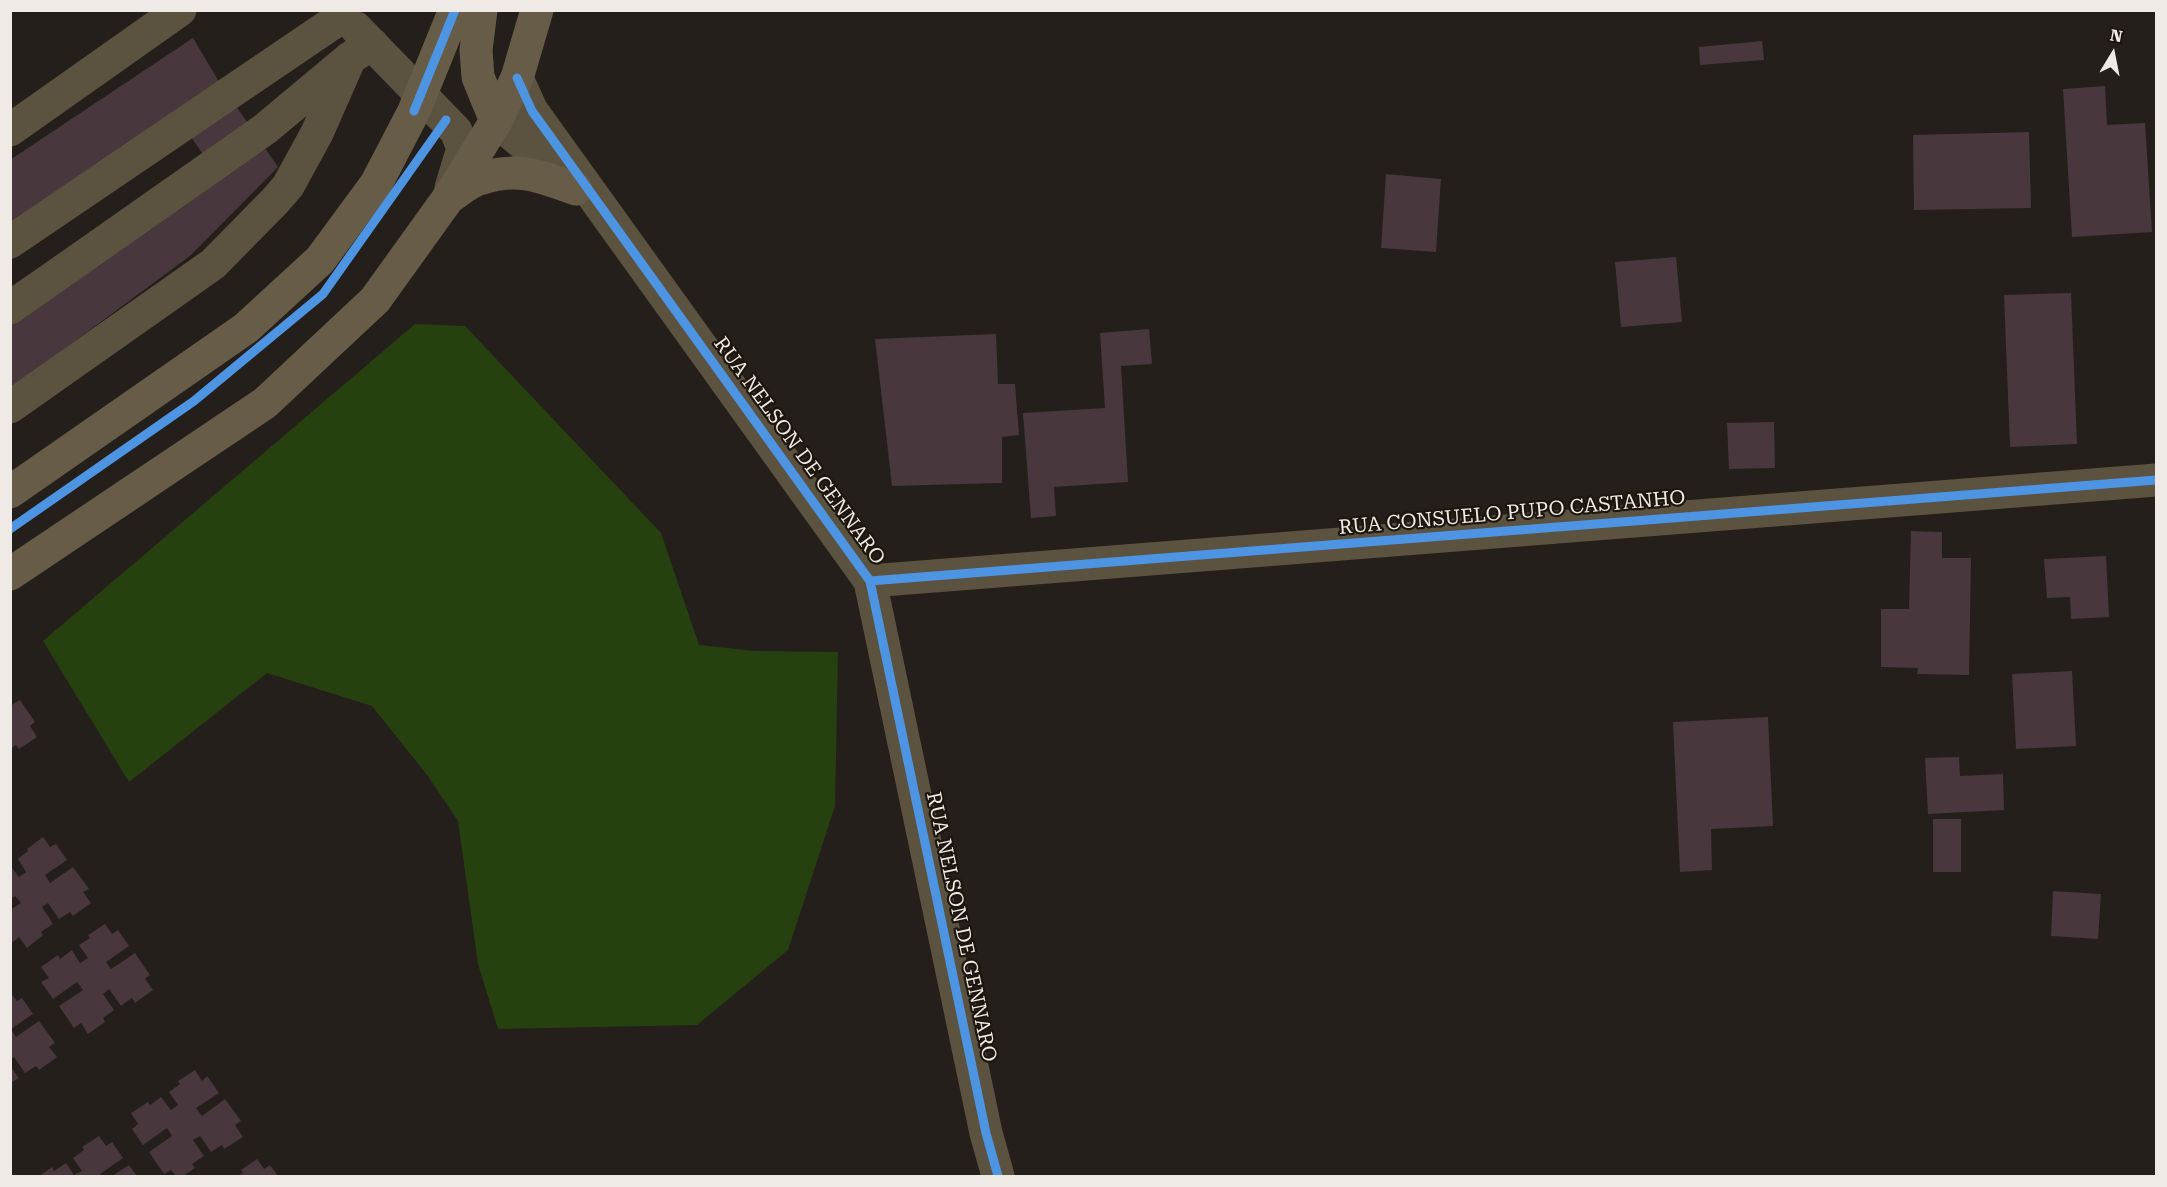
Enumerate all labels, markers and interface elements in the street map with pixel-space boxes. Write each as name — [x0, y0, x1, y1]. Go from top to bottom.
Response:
north arrow — [2083, 24, 2143, 84]
text: N — [2108, 25, 2124, 46]
street label: RUA NELSON DE GENNARO — [708, 333, 890, 569]
street label: RUA CONSUELO PUPO CASTANHO — [1338, 486, 1686, 540]
street label: RUA NELSON DE GENNARO — [921, 790, 1001, 1064]

